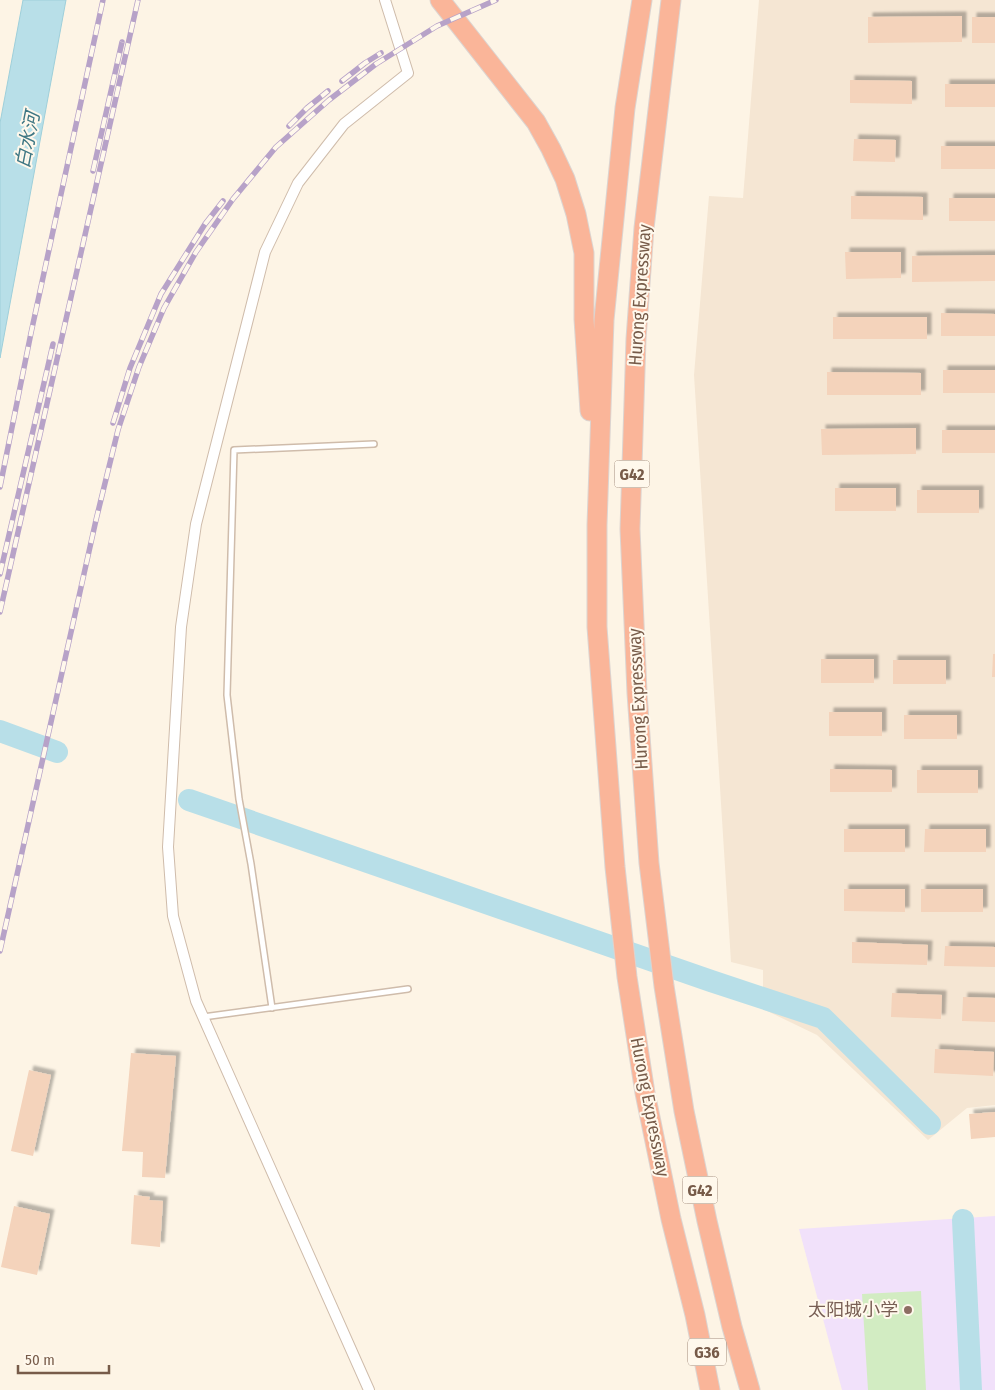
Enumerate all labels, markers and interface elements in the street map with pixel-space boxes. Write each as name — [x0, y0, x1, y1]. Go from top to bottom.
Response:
water label: 白水河 — [11, 106, 45, 170]
street label: Hurong Expressway — [624, 224, 656, 366]
road number: G42 — [614, 460, 650, 488]
street label: Hurong Expressway — [623, 628, 653, 770]
street label: Hurong Expressway — [626, 1035, 674, 1179]
road number: G42 — [682, 1176, 718, 1204]
place label: 太阳城小学 — [808, 1299, 898, 1321]
marker: 太阳城小学 — [902, 1304, 914, 1316]
road number: G36 — [688, 1338, 726, 1365]
scale bar — [18, 1342, 109, 1374]
text: 50 m — [25, 1351, 55, 1369]

